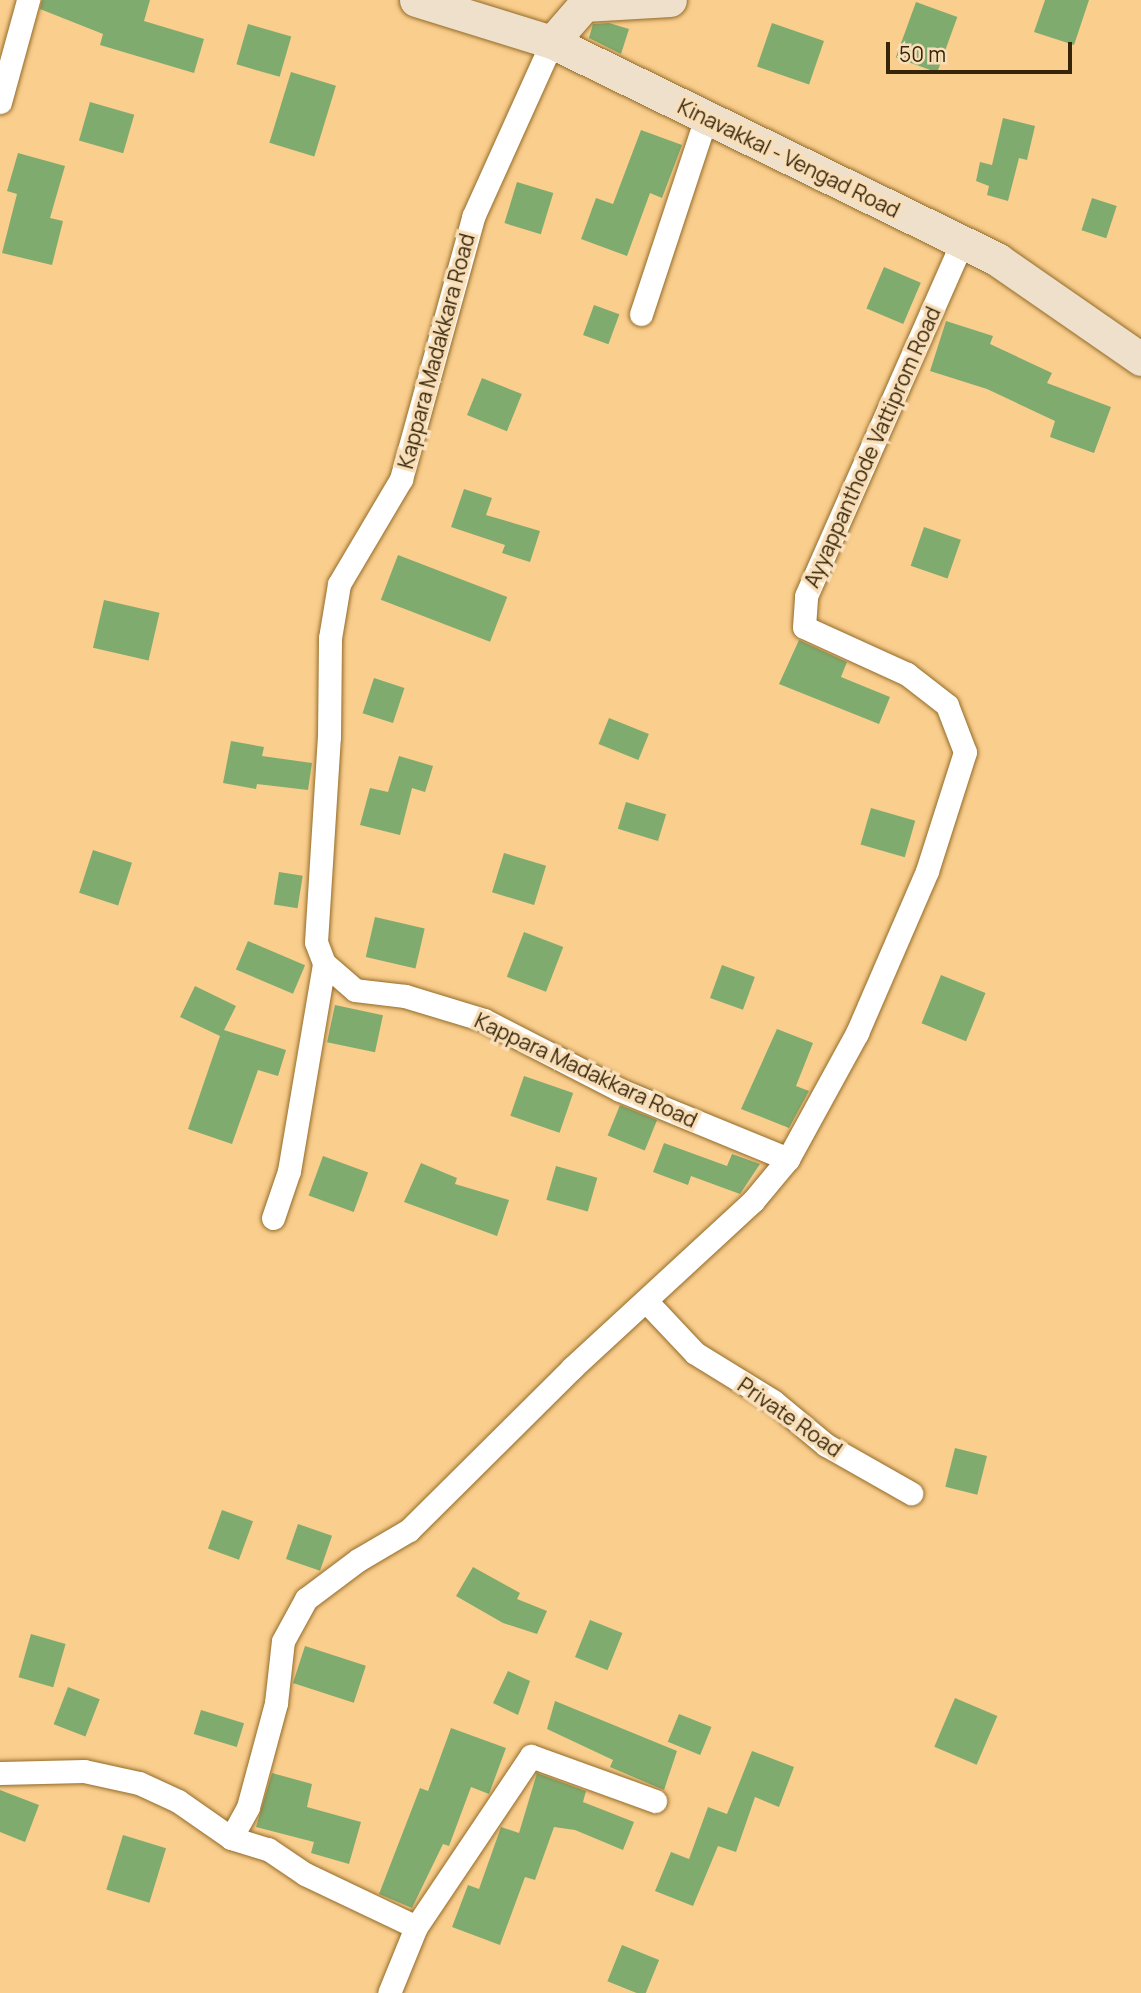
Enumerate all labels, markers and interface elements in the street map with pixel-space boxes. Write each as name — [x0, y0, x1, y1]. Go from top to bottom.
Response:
scale bar — [889, 28, 1074, 72]
text: 50 m — [899, 40, 946, 68]
street label: Kinavakkal - Vengad Road — [674, 93, 904, 223]
street label: Kappara Madakkara Road — [392, 231, 480, 471]
street label: Ayyappanthode Vattiprom Road — [799, 303, 945, 591]
street label: Kappara Madakkara Road — [471, 1007, 701, 1133]
street label: Private Road — [733, 1372, 847, 1462]

